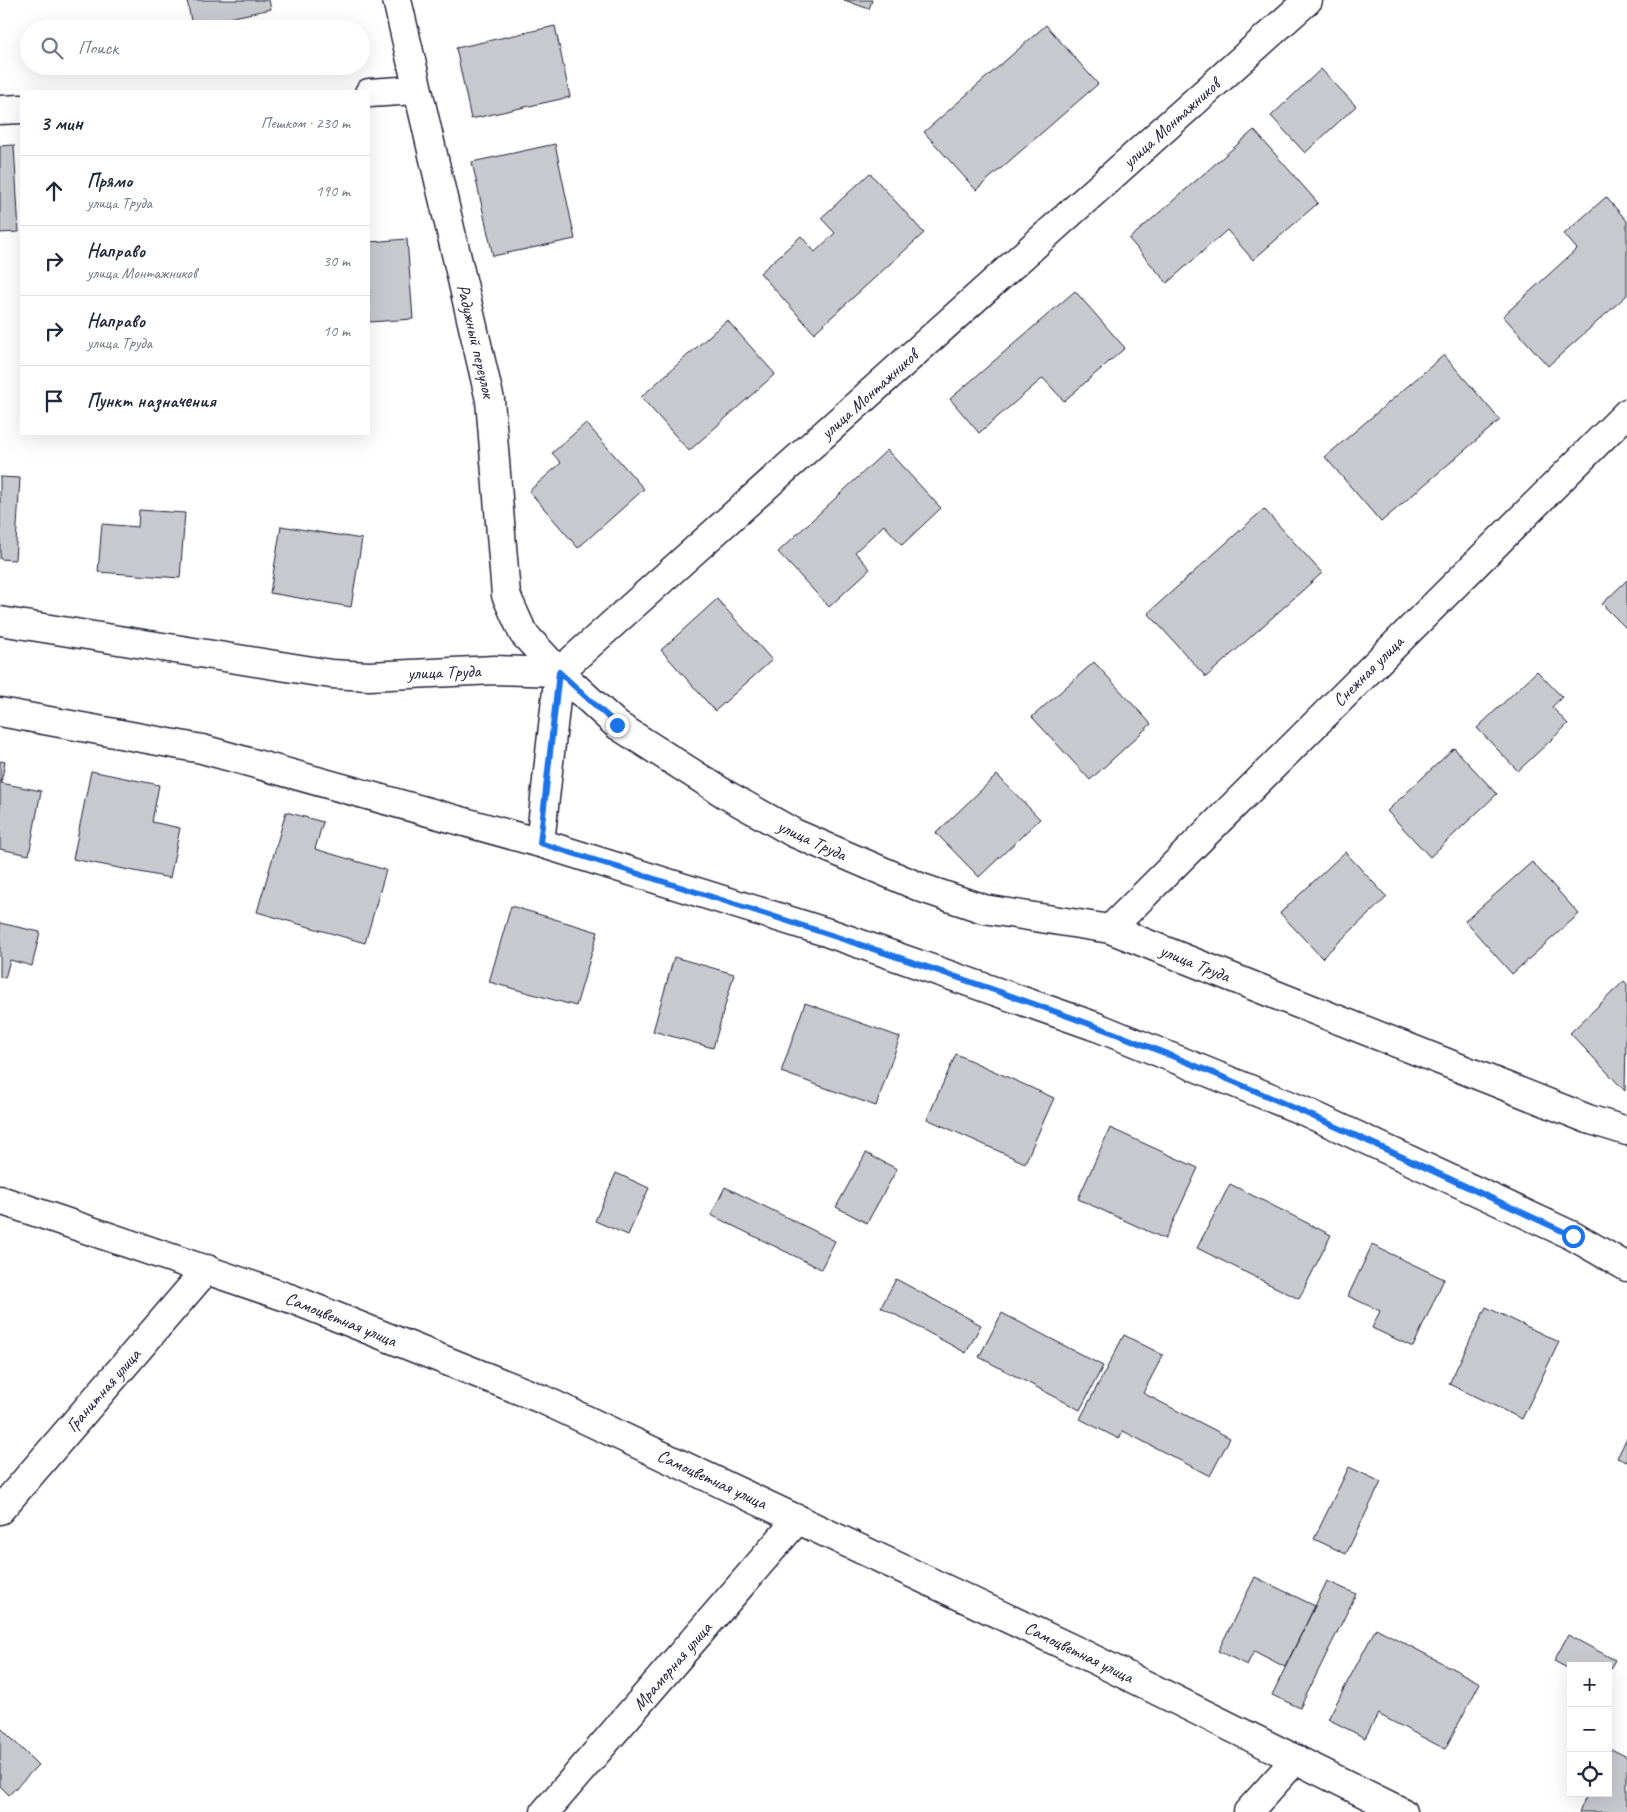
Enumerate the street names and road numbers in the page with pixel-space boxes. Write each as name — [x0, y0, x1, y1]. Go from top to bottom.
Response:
street label: улица Монтажников — [1117, 72, 1226, 173]
street label: Радужный переулок — [452, 282, 500, 402]
street label: улица Монтажников — [815, 343, 924, 444]
street label: Снежная улица — [1328, 630, 1409, 711]
street label: улица Труда — [406, 660, 483, 684]
street label: улица Труда — [773, 814, 851, 866]
street label: улица Труда — [1156, 939, 1235, 988]
street label: Самоцветная улица — [282, 1287, 401, 1352]
street label: Гранитная улица — [61, 1343, 146, 1436]
street label: Самоцветная улица — [654, 1444, 772, 1515]
street label: Мраморная улица — [628, 1616, 717, 1715]
street label: Самоцветная улица — [1021, 1616, 1138, 1689]

